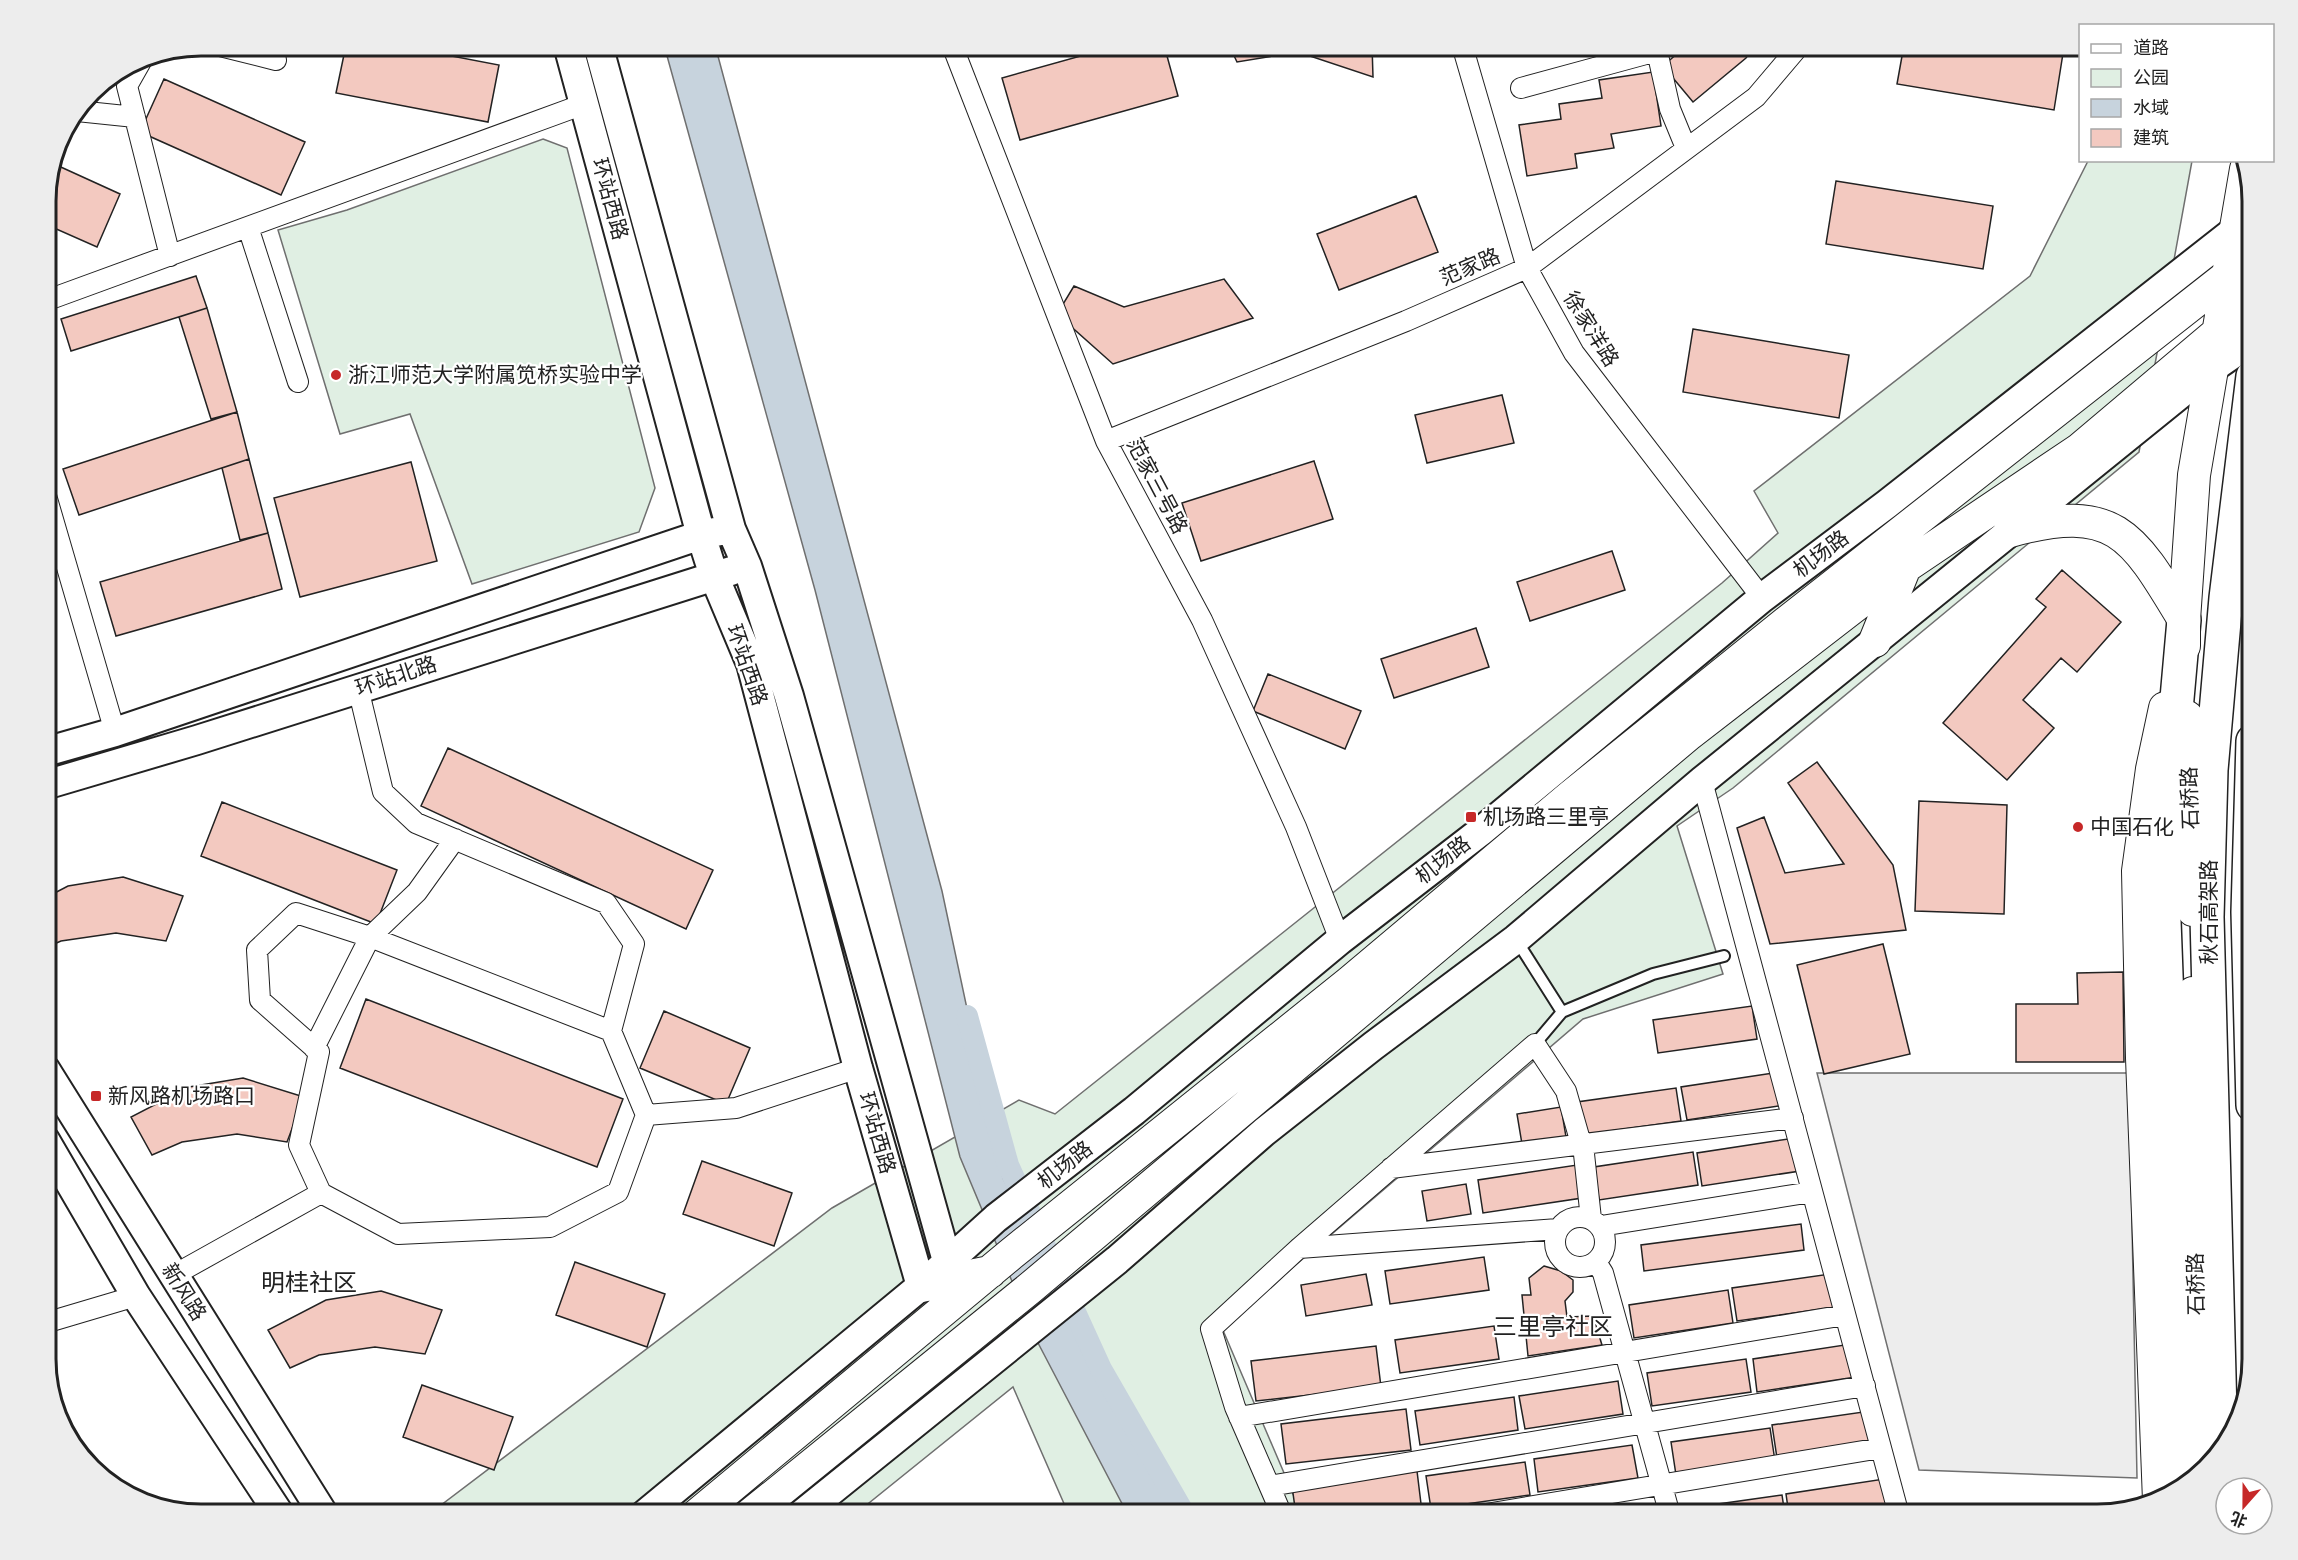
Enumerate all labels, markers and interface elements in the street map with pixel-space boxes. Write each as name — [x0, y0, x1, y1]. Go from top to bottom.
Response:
legend — [2079, 24, 2274, 162]
text: 道路 — [2133, 37, 2169, 59]
text: 公园 — [2133, 67, 2169, 89]
text: 水域 — [2133, 97, 2169, 119]
text: 建筑 — [2133, 127, 2169, 149]
street label: 环站西路 — [587, 155, 632, 243]
street label: 范家路 — [1436, 244, 1504, 291]
street label: 徐家洋路 — [1558, 287, 1623, 372]
place label: 浙江师范大学附属笕桥实验中学 — [348, 363, 642, 388]
marker: 浙江师范大学附属笕桥实验中学 — [329, 368, 343, 382]
street label: 范家三号路 — [1121, 434, 1192, 538]
street label: 机场路 — [1789, 525, 1854, 583]
street label: 环站西路 — [721, 621, 772, 709]
street label: 环站北路 — [352, 652, 440, 701]
street label: 石桥路 — [2177, 766, 2204, 830]
place label: 机场路三里亭 — [1483, 805, 1609, 830]
marker: 机场路三里亭 — [1464, 810, 1478, 824]
place label: 中国石化 — [2090, 815, 2174, 840]
marker: 中国石化 — [2071, 820, 2085, 834]
street label: 机场路 — [1411, 831, 1476, 890]
street label: 秋石高架路 — [2197, 860, 2222, 965]
place label: 新风路机场路口 — [108, 1084, 255, 1109]
marker: 新风路机场路口 — [89, 1089, 103, 1103]
street label: 环站西路 — [853, 1089, 900, 1177]
street label: 机场路 — [1033, 1136, 1098, 1195]
street label: 石桥路 — [2183, 1252, 2210, 1316]
street label: 新风路 — [156, 1259, 211, 1326]
district label: 明桂社区 — [261, 1269, 357, 1298]
district label: 三里亭社区 — [1493, 1313, 1613, 1342]
north arrow — [2214, 1476, 2274, 1536]
text: 北 — [2228, 1507, 2250, 1531]

